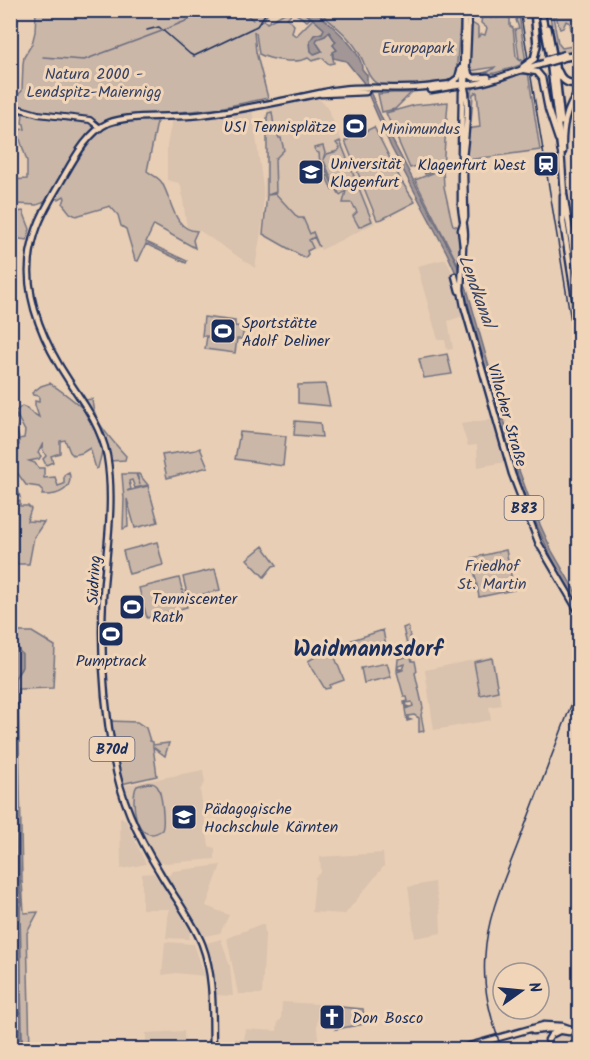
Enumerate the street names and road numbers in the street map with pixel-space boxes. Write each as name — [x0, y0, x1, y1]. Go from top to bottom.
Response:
street label: Villacher Straße — [480, 361, 533, 470]
road number: B83 — [504, 496, 544, 520]
street label: Südring — [81, 555, 108, 605]
road number: B70d — [90, 737, 134, 761]

